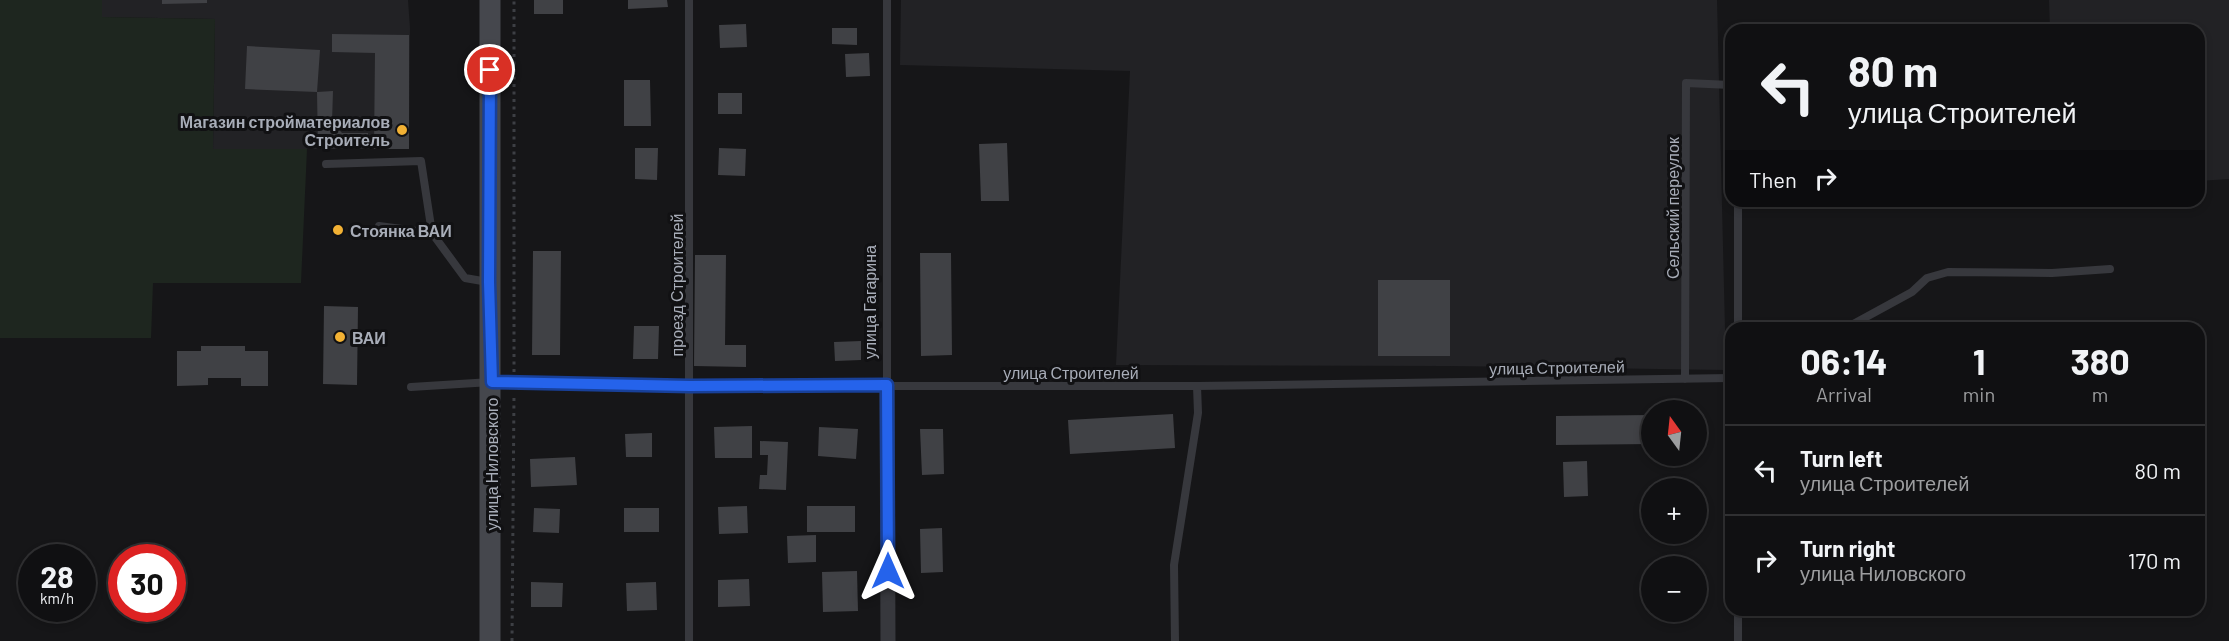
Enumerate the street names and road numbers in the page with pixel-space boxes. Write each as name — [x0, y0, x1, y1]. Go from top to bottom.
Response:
street label: Сельский переулок — [1663, 136, 1682, 279]
street label: проезд Строителей — [667, 214, 686, 356]
street label: улица Гагарина — [860, 245, 879, 359]
street label: улица Строителей — [1489, 356, 1625, 378]
street label: улица Строителей — [1003, 363, 1139, 382]
street label: улица Ниловского — [482, 397, 501, 530]

